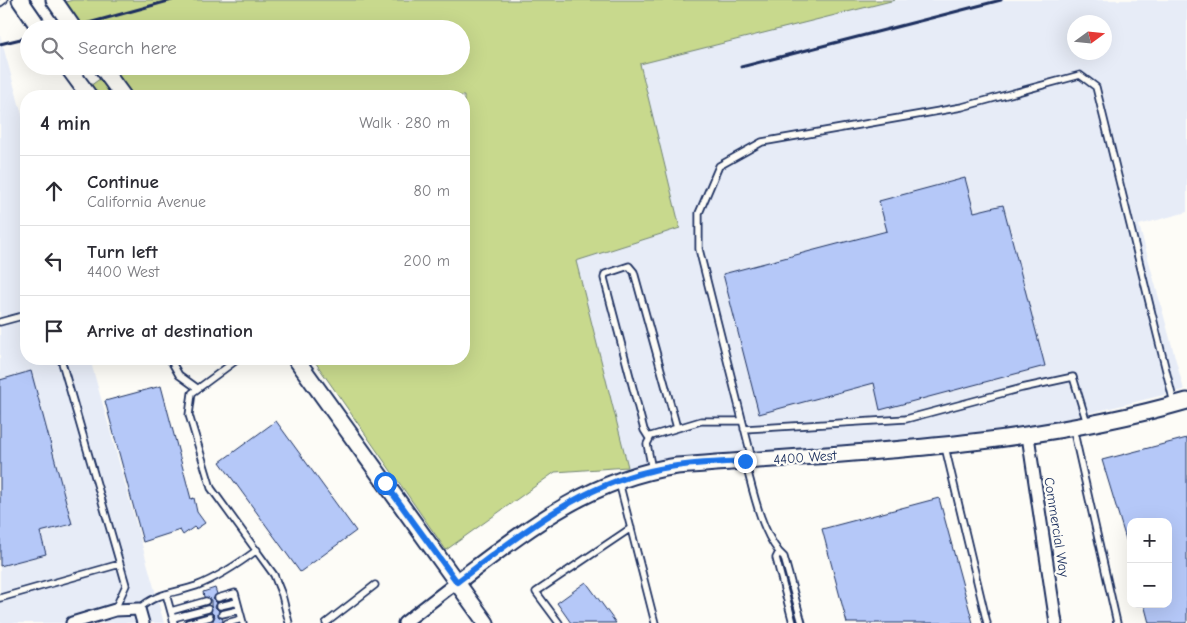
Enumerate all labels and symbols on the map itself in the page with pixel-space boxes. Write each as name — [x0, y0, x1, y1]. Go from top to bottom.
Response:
north arrow — [1067, 15, 1112, 60]
street label: 4400 West — [773, 447, 838, 468]
route end — [734, 450, 757, 473]
route start — [374, 472, 397, 495]
street label: Commercial Way — [1040, 476, 1073, 579]

